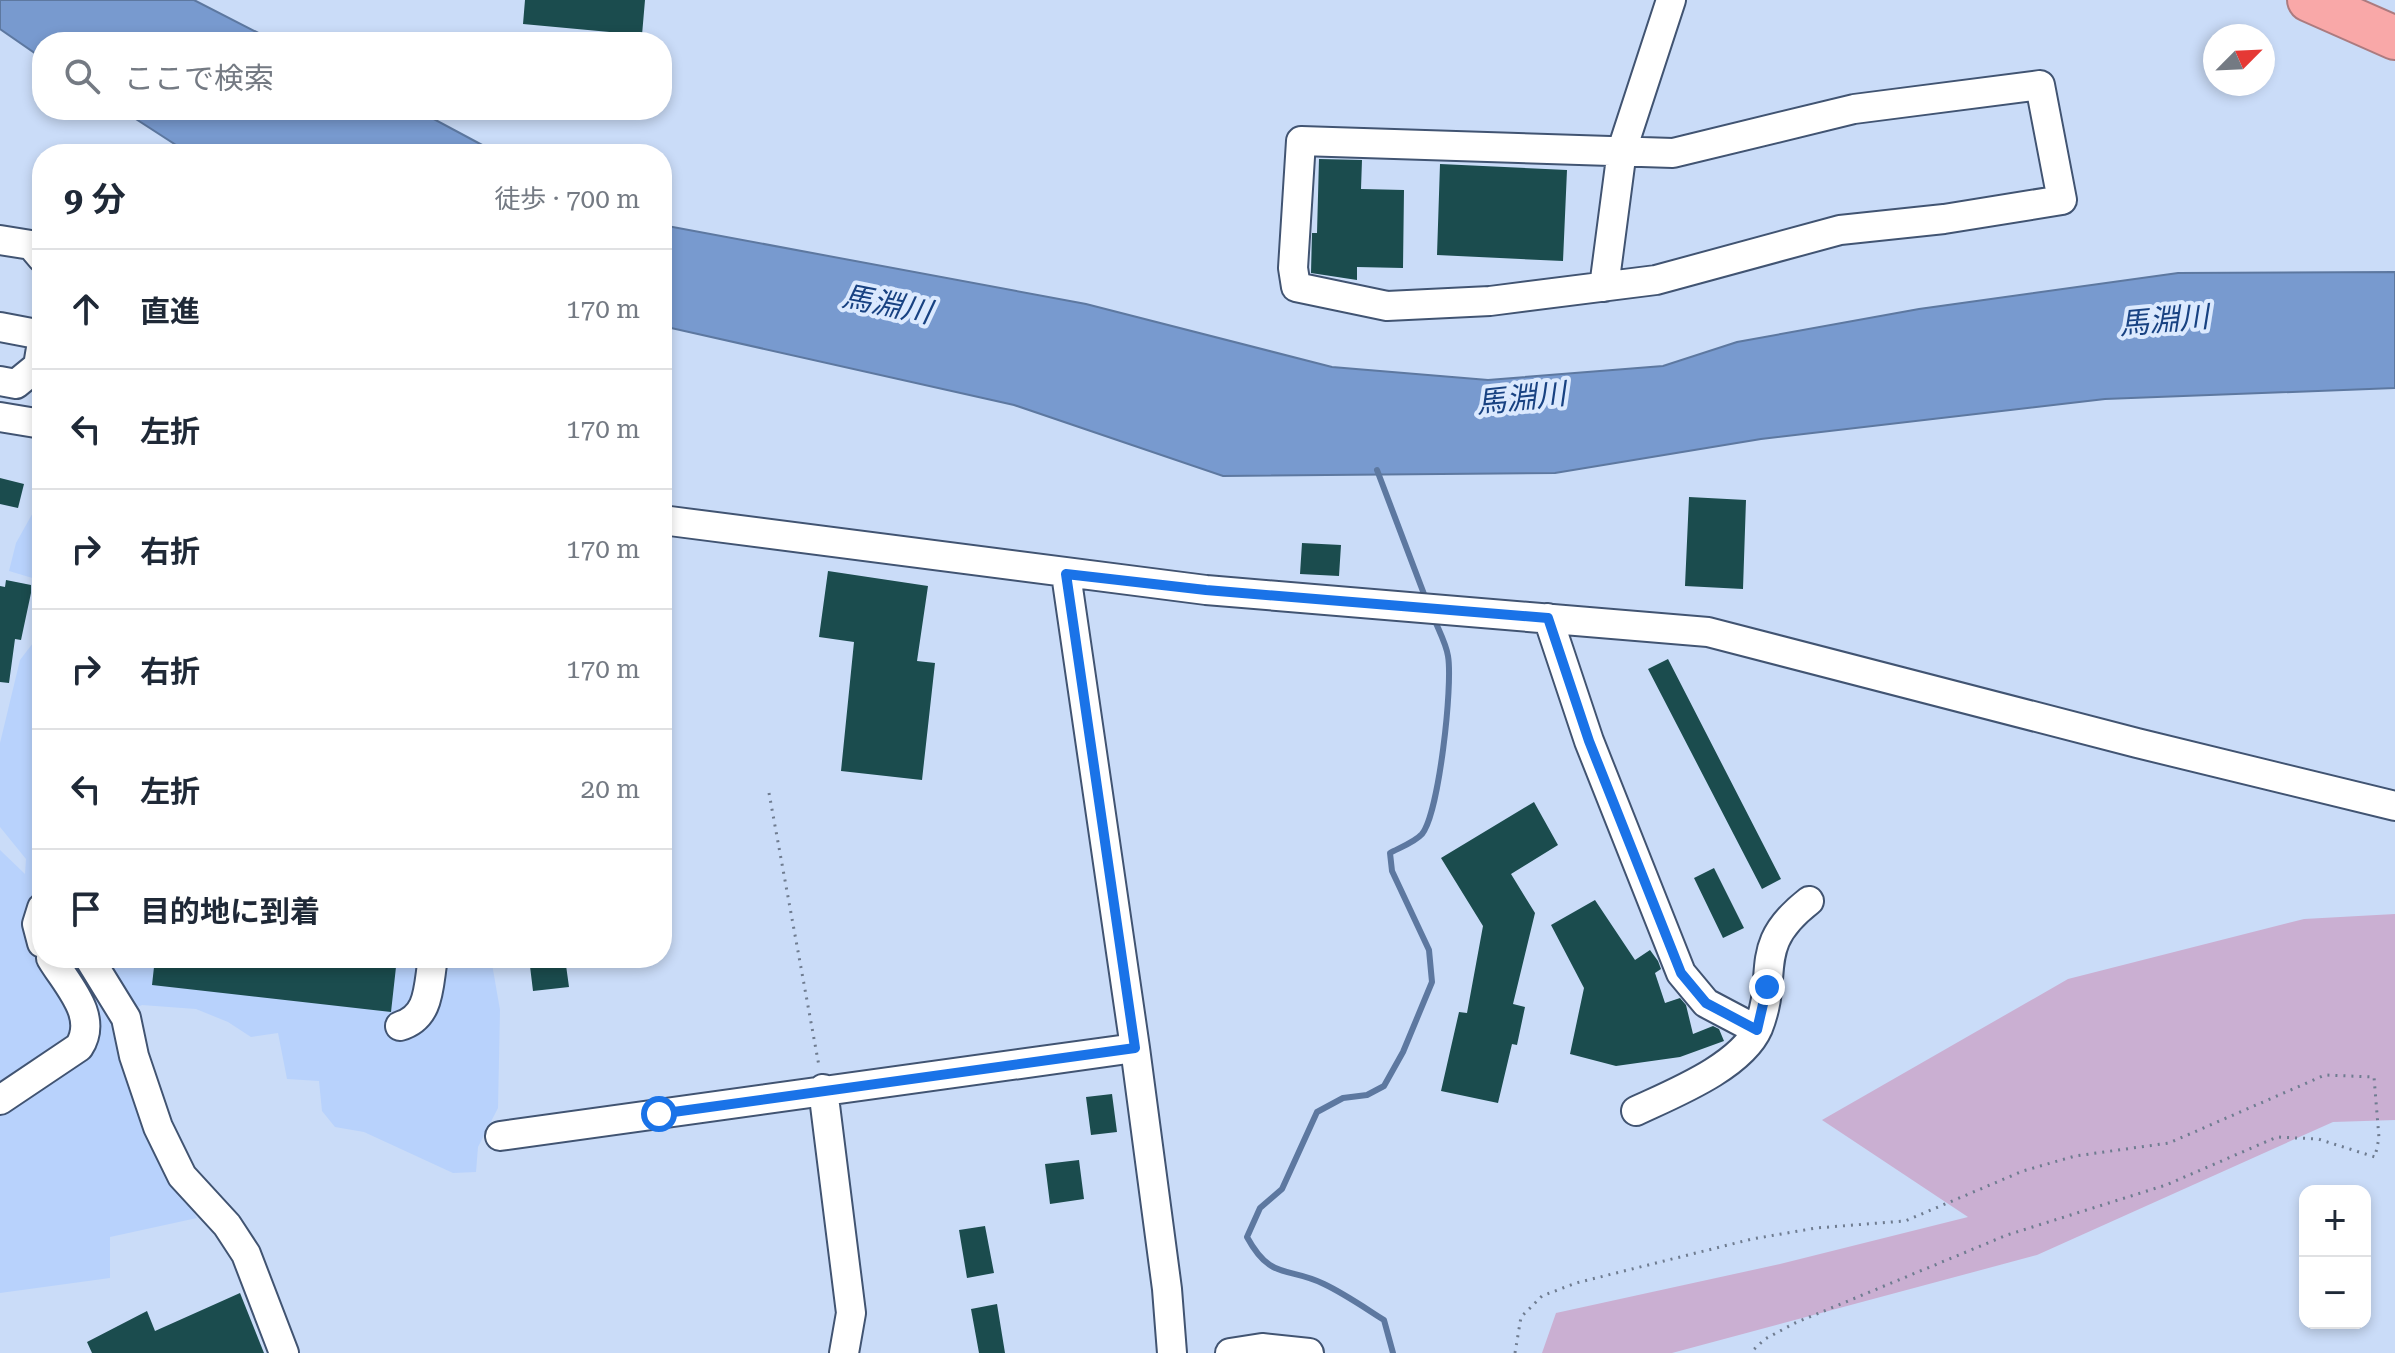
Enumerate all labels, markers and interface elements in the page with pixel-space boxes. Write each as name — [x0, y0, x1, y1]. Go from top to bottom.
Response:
north arrow — [2203, 24, 2275, 96]
search box — [32, 32, 672, 120]
icon: search — [60, 54, 104, 98]
text: ここで検索 — [124, 61, 274, 96]
text: 9 分 — [64, 179, 126, 219]
text: 徒歩 · 700 m — [494, 184, 640, 214]
water label: 馬淵川 — [839, 278, 937, 330]
icon: ahead — [64, 287, 108, 331]
text: 直進 — [140, 294, 200, 329]
text: 170 m — [566, 294, 640, 324]
water label: 馬淵川 — [2118, 298, 2213, 341]
water label: 馬淵川 — [1474, 376, 1571, 420]
icon: left — [64, 407, 108, 451]
text: 左折 — [140, 414, 200, 449]
text: 170 m — [566, 414, 640, 444]
icon: right — [64, 527, 108, 571]
text: 右折 — [140, 534, 200, 569]
text: 170 m — [566, 534, 640, 564]
icon: right — [64, 647, 108, 691]
text: 右折 — [140, 654, 200, 689]
text: 170 m — [566, 654, 640, 684]
icon: left — [64, 767, 108, 811]
text: 左折 — [140, 774, 200, 809]
text: 20 m — [581, 774, 640, 804]
icon: arrive — [64, 887, 108, 931]
text: 目的地に到着 — [140, 894, 320, 929]
route end — [1749, 969, 1785, 1005]
route start — [641, 1096, 677, 1132]
map controls — [2299, 1185, 2371, 1329]
button: + — [2299, 1185, 2371, 1257]
button: − — [2299, 1257, 2371, 1329]

